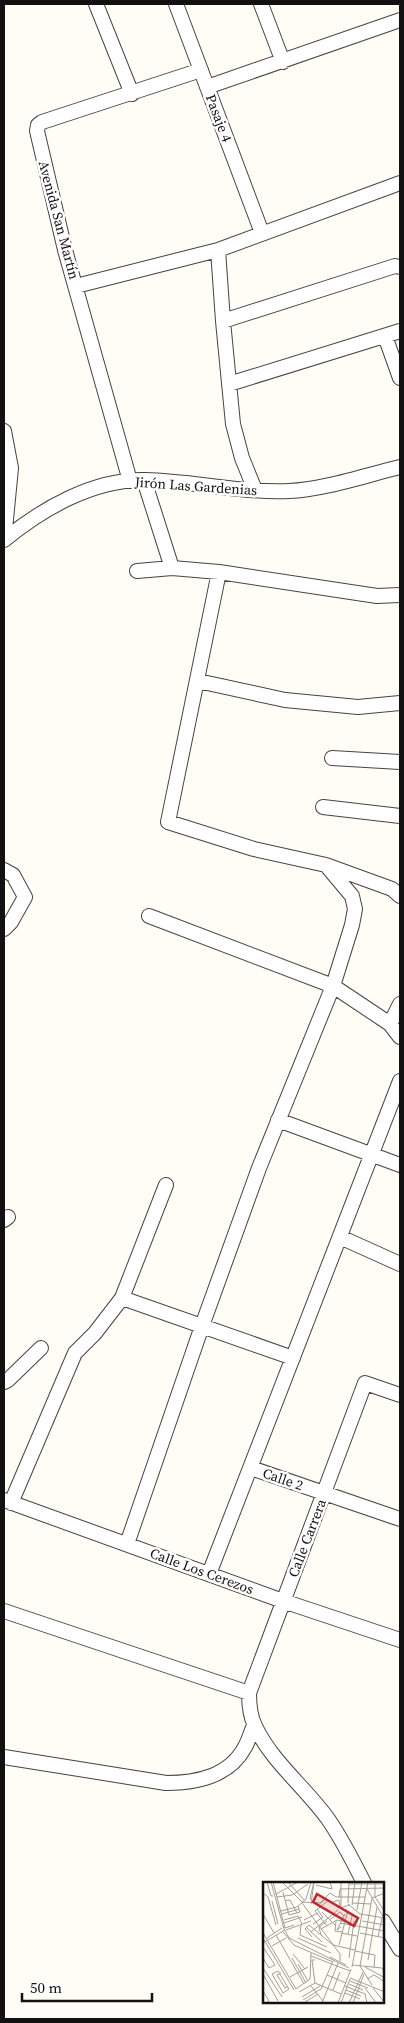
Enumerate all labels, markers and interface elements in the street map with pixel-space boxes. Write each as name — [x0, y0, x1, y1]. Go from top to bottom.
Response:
street label: Pasaje 4 — [201, 91, 237, 145]
street label: Avenida San Martín — [34, 158, 85, 282]
street label: Jirón Las Gardenias — [133, 472, 258, 500]
street label: Calle 2 — [260, 1463, 306, 1495]
street label: Calle Carrera — [283, 1495, 331, 1580]
street label: Calle Los Cerezos — [147, 1543, 257, 1599]
inset map — [263, 1882, 384, 2003]
scale bar — [22, 1970, 152, 2002]
text: 50 m — [30, 1977, 62, 1998]

